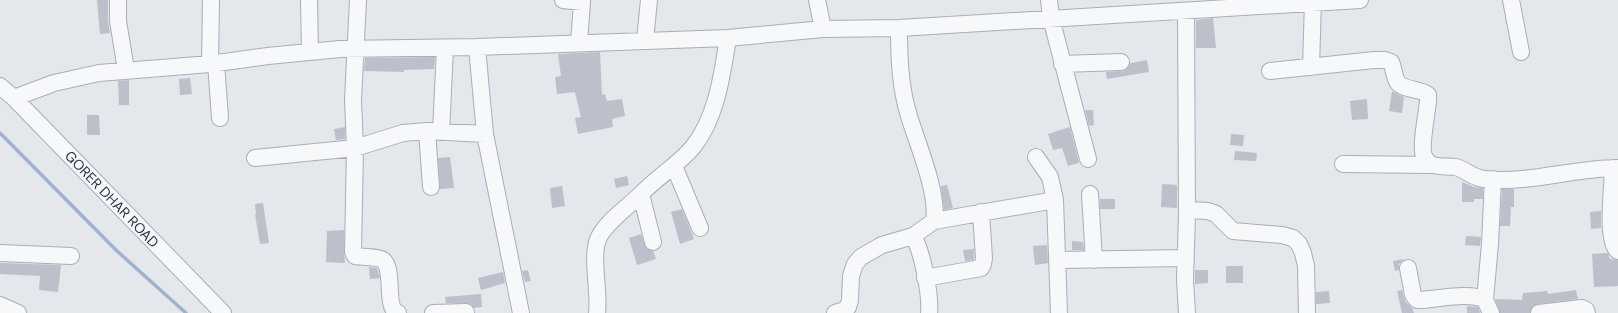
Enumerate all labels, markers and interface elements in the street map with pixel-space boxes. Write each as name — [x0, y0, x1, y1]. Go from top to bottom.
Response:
street label: GORER DHAR ROAD — [61, 147, 163, 251]

